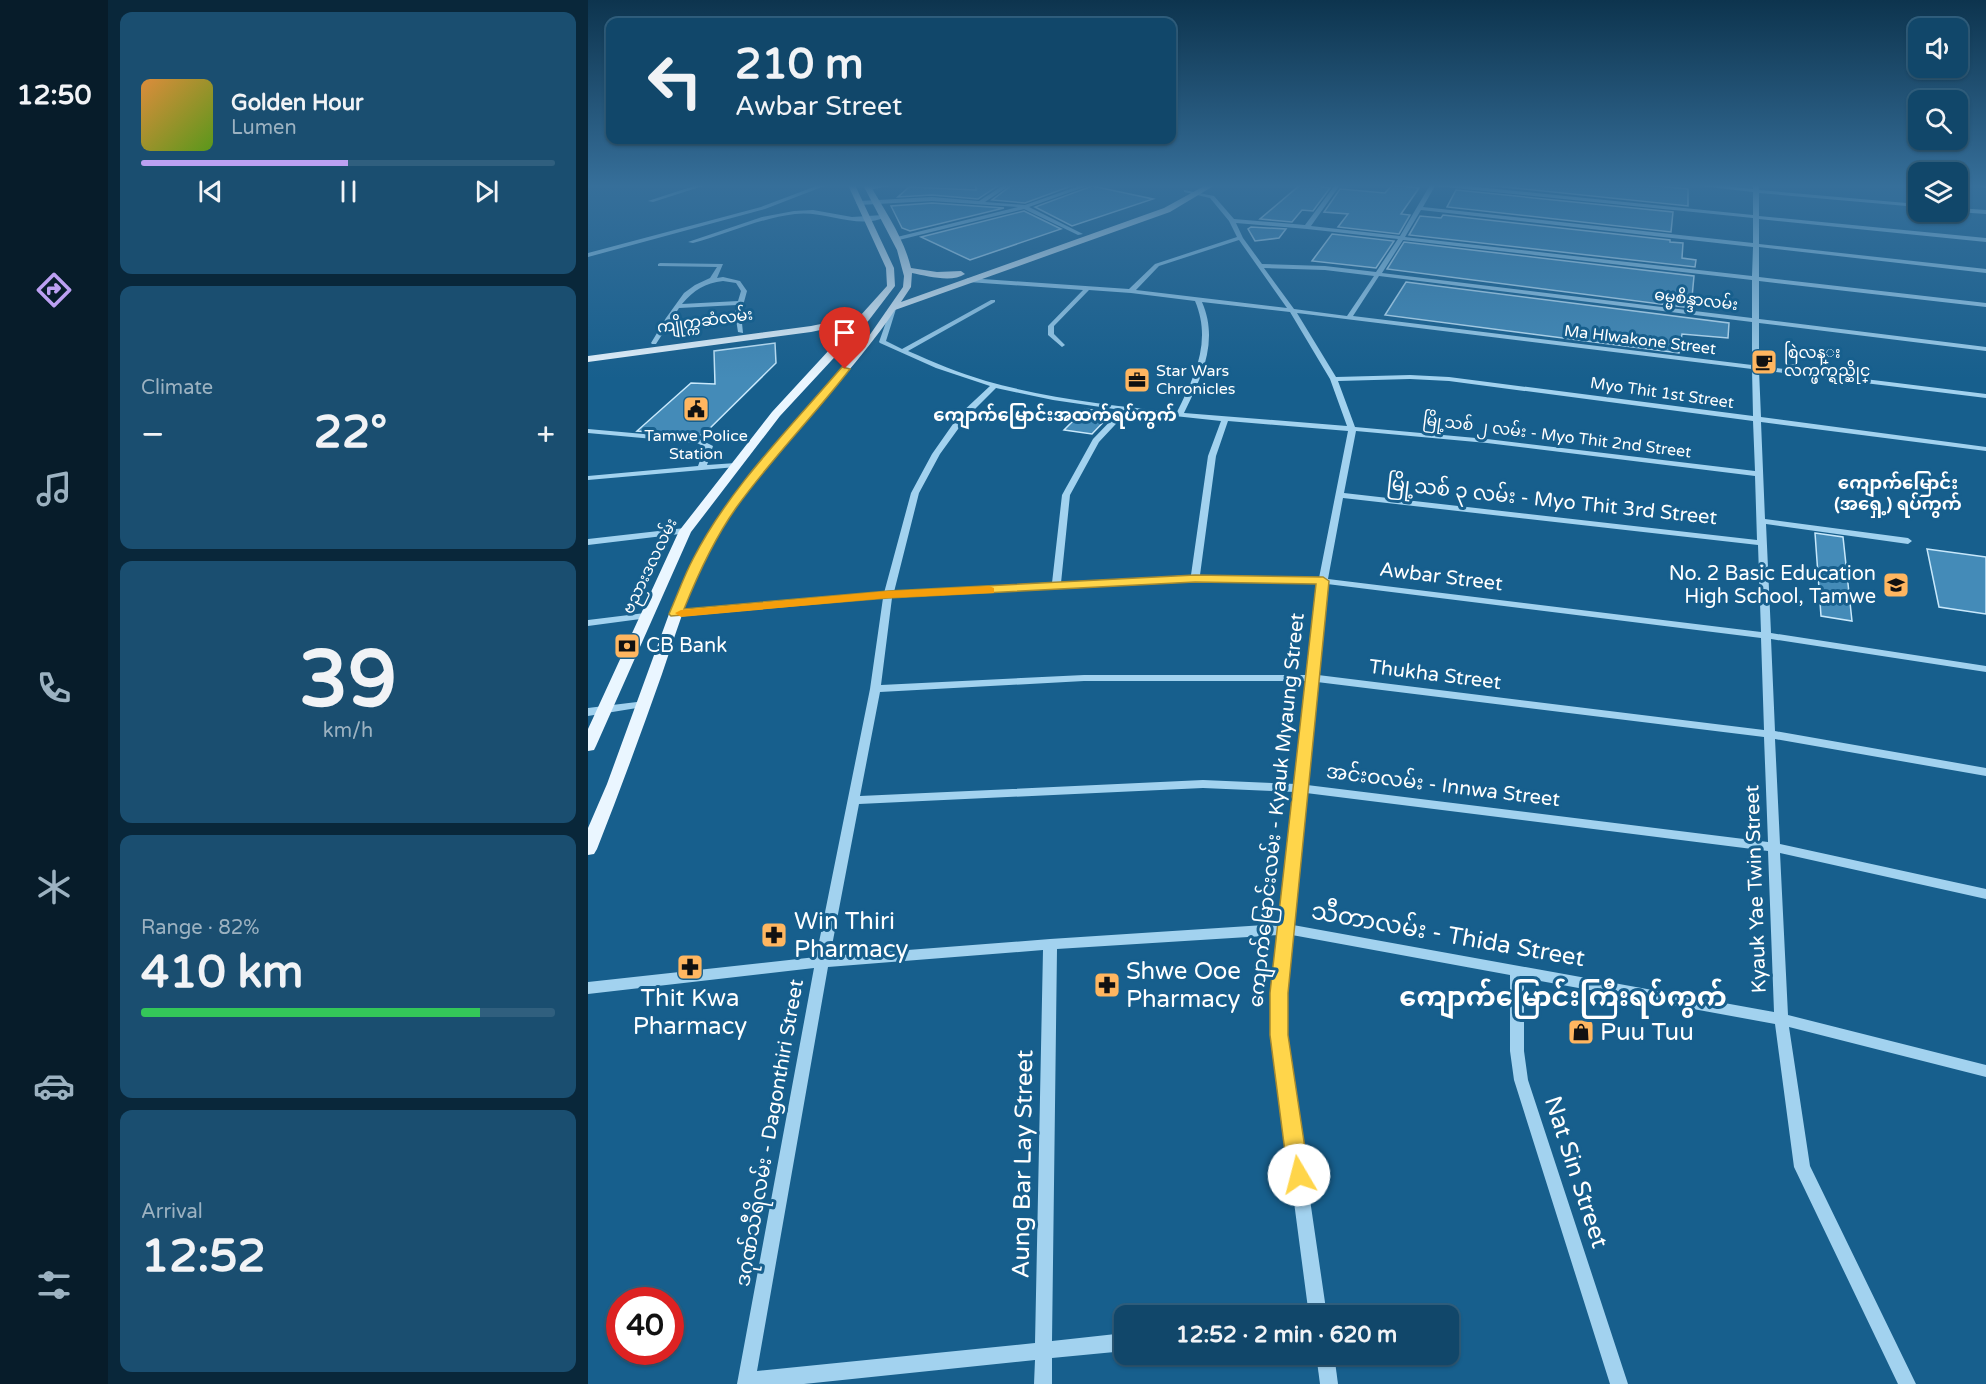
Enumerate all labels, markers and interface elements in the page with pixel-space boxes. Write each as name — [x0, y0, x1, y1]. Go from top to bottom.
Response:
map controls — [1908, 18, 1968, 222]
button: sound — [1908, 18, 1968, 78]
text: 210 m — [735, 39, 864, 90]
icon: left — [636, 42, 714, 120]
text: 12:50 — [17, 79, 91, 112]
text: Golden Hour — [231, 90, 363, 116]
text: Awbar Street — [735, 90, 902, 123]
button: search — [1908, 90, 1968, 150]
text: Lumen — [231, 116, 297, 140]
button: layers — [1908, 162, 1968, 222]
icon: previous — [194, 175, 227, 208]
icon: pause — [332, 175, 365, 208]
icon: next — [470, 175, 503, 208]
icon: directions — [33, 269, 75, 311]
street label: ဓမ္မစိန္ဒာလမ်း — [1653, 283, 1739, 318]
street label: ကျိုက္ကဆံလမ်း — [655, 302, 755, 341]
pin — [819, 307, 870, 369]
icon: arrive — [828, 316, 861, 349]
street label: Ma Hlwakone Street — [1563, 321, 1717, 359]
place label: စြဲလန္း လက္ဖက္ရည္ဆိုင္ — [1784, 341, 1870, 384]
cafe icon: စြဲလန္း လက္ဖက္ရည္ဆိုင္ — [1749, 347, 1779, 377]
place label: Star Wars Chronicles — [1156, 361, 1235, 399]
office icon: Star Wars Chronicles — [1122, 365, 1152, 395]
street label: Myo Thit 1st Street — [1589, 373, 1735, 413]
text: Climate — [141, 376, 213, 400]
public building icon: Tamwe Police Station — [681, 394, 711, 424]
district label: ကျောက်မြောင်းအထက်ရပ်ကွက် — [933, 403, 1177, 430]
text: 22° — [314, 406, 387, 460]
street label: မြို့သစ် ၂ လမ်း - Myo Thit 2nd Street — [1421, 408, 1693, 465]
text: − — [141, 415, 165, 454]
text: + — [536, 415, 555, 454]
place label: Tamwe Police Station — [644, 426, 748, 464]
icon: music — [33, 468, 75, 510]
street label: မြို့သစ် ၃ လမ်း - Myo Thit 3rd Street — [1385, 469, 1719, 533]
district label: ကျောက်မြောင်း (အရှေ့) ရပ်ကွက် — [1834, 471, 1962, 518]
street label: ဗညားဒလလမ်း — [616, 514, 684, 618]
street label: Awbar Street — [1378, 558, 1504, 597]
place label: No. 2 Basic Education High School, Tamwe — [1669, 562, 1876, 609]
school or university icon: No. 2 Basic Education High School, Tamwe — [1881, 570, 1911, 600]
street label: ကျောက်မြောင်းလမ်း - Kyauk Myaung Street — [1241, 611, 1313, 1009]
bank icon: CB Bank — [612, 631, 642, 661]
text: 39 — [299, 633, 397, 727]
place label: CB Bank — [646, 634, 727, 658]
street label: Thukha Street — [1368, 655, 1503, 695]
icon: phone — [33, 667, 75, 709]
text: km/h — [323, 719, 373, 743]
street label: အင်းဝလမ်း - Innwa Street — [1325, 757, 1562, 812]
street label: Kyauk Yae Twin Street — [1740, 784, 1772, 994]
icon: climate — [33, 866, 75, 908]
street label: သီတာလမ်း - Thida Street — [1309, 895, 1587, 973]
place label: Win Thiri Pharmacy — [794, 907, 909, 964]
text: Range · 82% — [141, 916, 260, 940]
pharmacy icon: Win Thiri Pharmacy — [759, 920, 789, 950]
text: 410 km — [141, 946, 303, 1000]
pharmacy icon: Thit Kwa Pharmacy — [675, 952, 705, 982]
place label: Shwe Ooe Pharmacy — [1126, 957, 1241, 1014]
pharmacy icon: Shwe Ooe Pharmacy — [1092, 970, 1122, 1000]
street label: ဒဂုဏ်သီရိလမ်း - Dagonthiri Street — [728, 977, 813, 1289]
district label: ကျောက်မြောင်းကြီးရပ်ကွက် — [1399, 978, 1727, 1019]
place label: Thit Kwa Pharmacy — [633, 984, 747, 1041]
shop icon: Puu Tuu — [1566, 1017, 1596, 1047]
place label: Puu Tuu — [1600, 1018, 1694, 1047]
street label: Aung Bar Lay Street — [1007, 1049, 1039, 1279]
icon: car — [33, 1065, 75, 1107]
street label: Nat Sin Street — [1538, 1092, 1614, 1252]
position arrow — [1267, 1143, 1331, 1207]
text: Arrival — [141, 1200, 203, 1224]
text: 12:52 — [141, 1230, 266, 1284]
icon: filters — [33, 1264, 75, 1306]
speed limit sign: 40 — [606, 1287, 684, 1365]
text: 12:52 · 2 min · 620 m — [1176, 1322, 1397, 1348]

